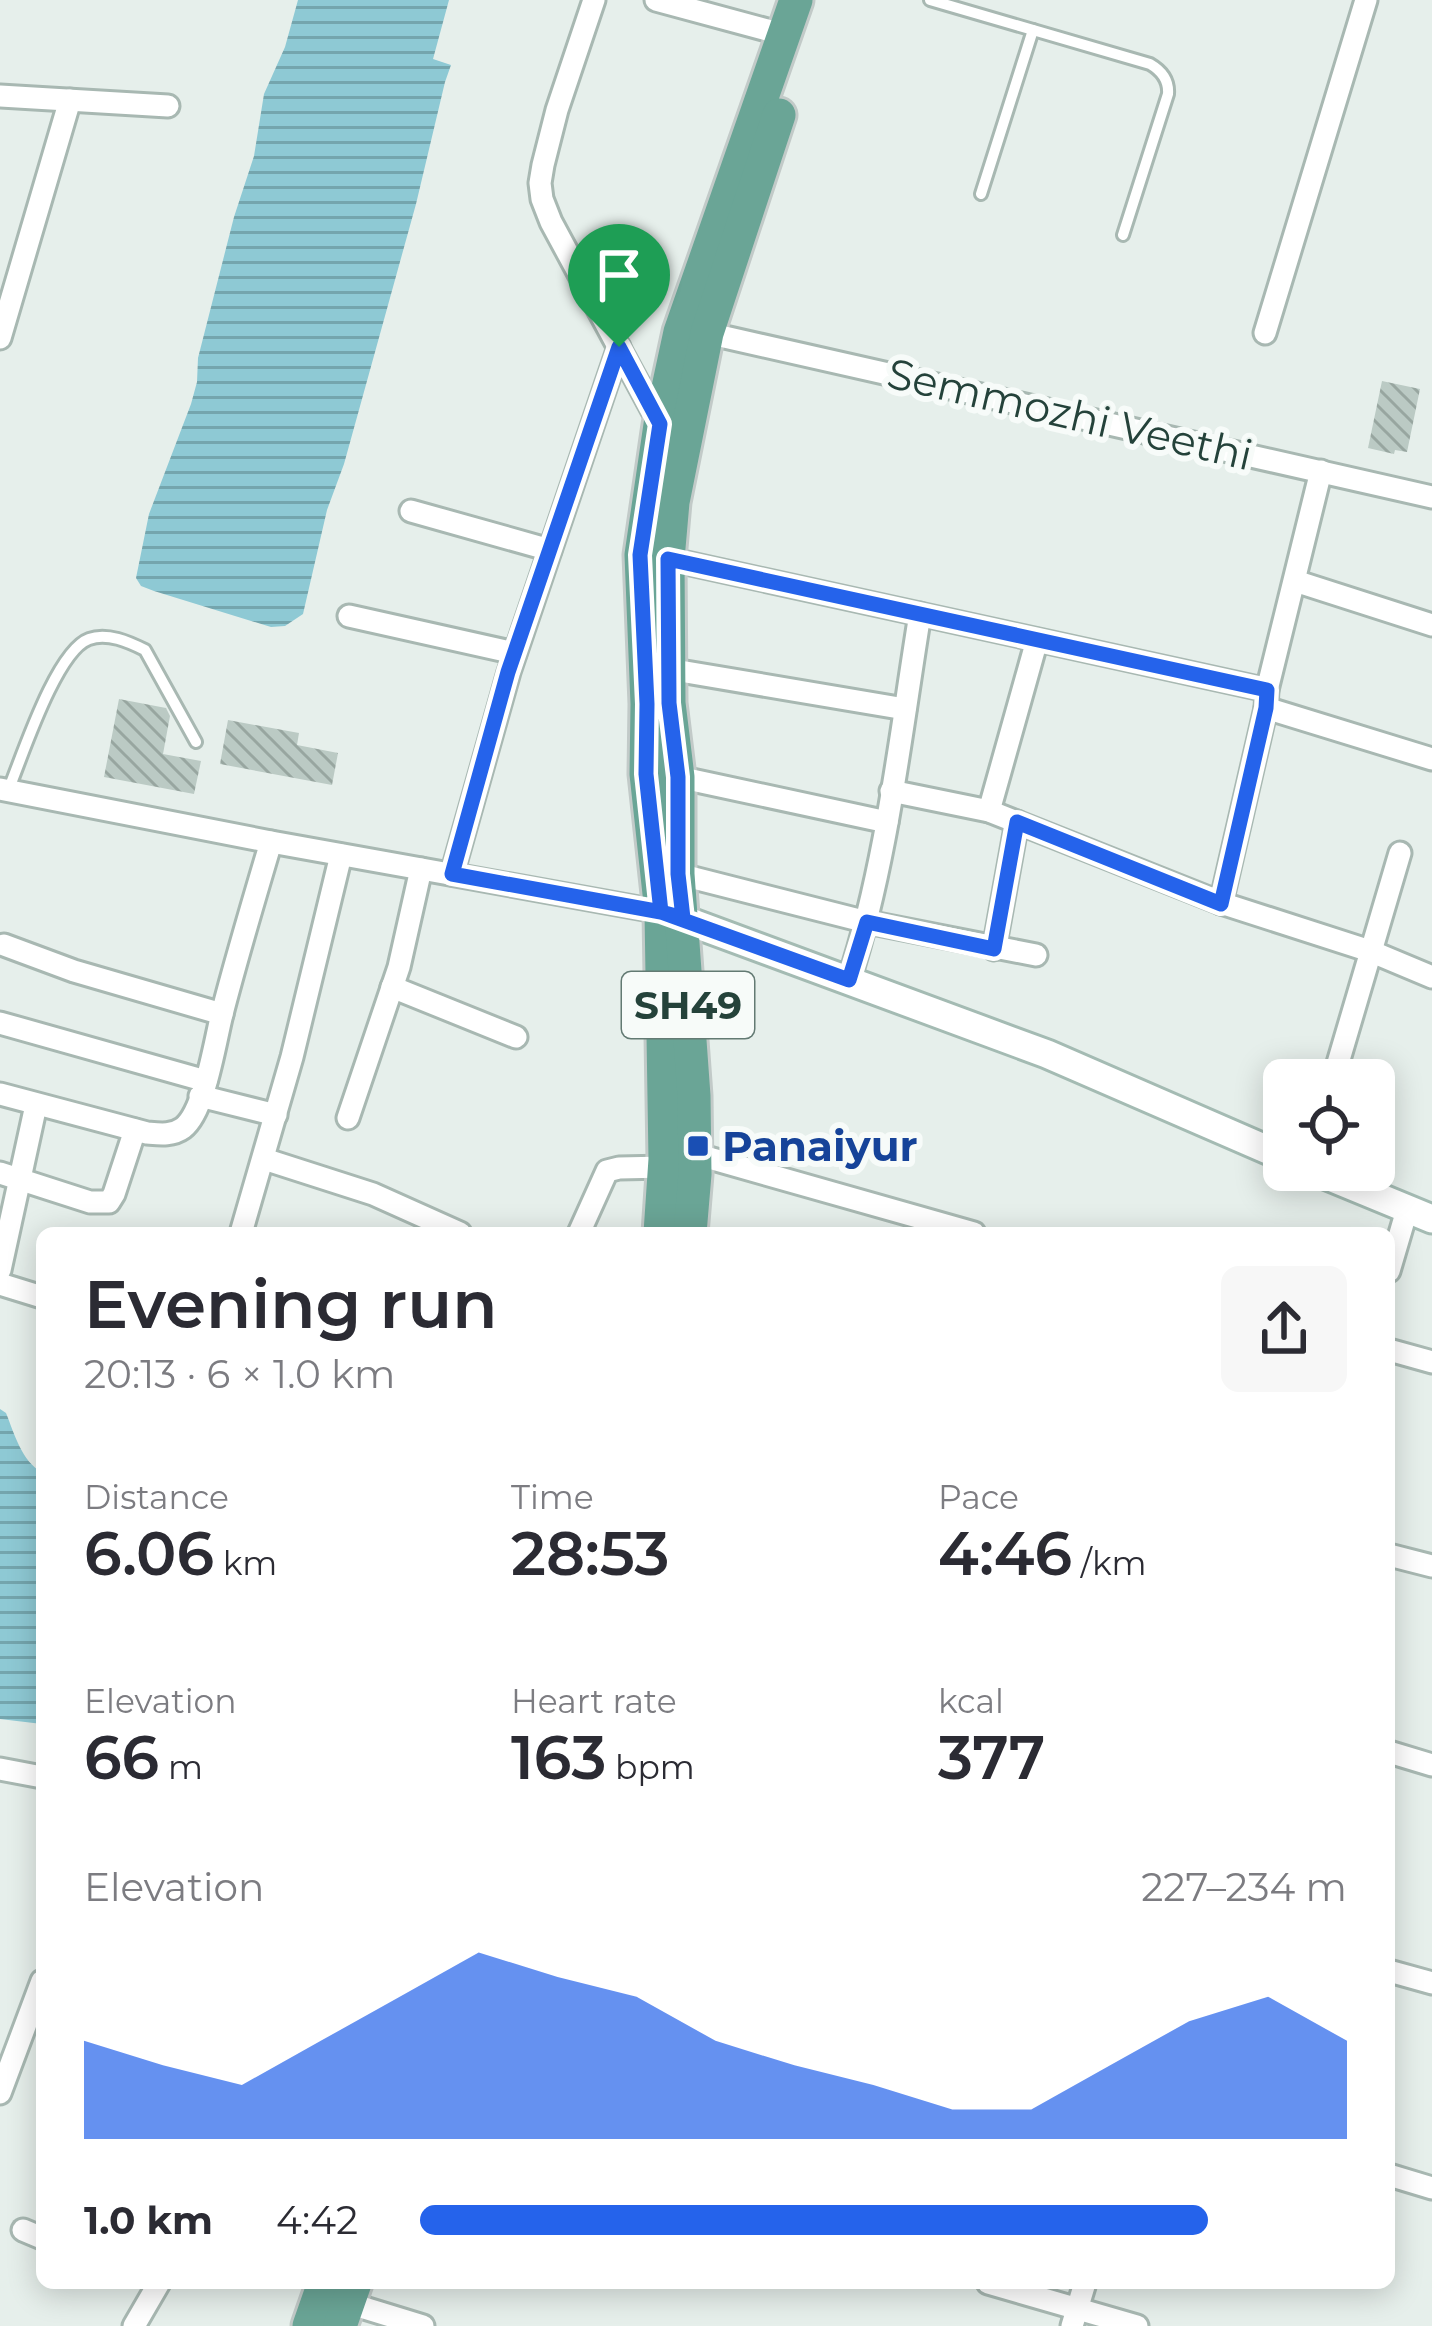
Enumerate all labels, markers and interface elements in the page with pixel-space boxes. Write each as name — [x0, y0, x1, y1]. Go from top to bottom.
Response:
pin — [568, 224, 670, 347]
icon: arrive — [586, 242, 652, 308]
street label: Semmozhi Veethi — [882, 347, 1258, 481]
road number: SH49 — [622, 972, 754, 1038]
map controls — [1263, 1059, 1395, 1191]
button: locate — [1263, 1059, 1395, 1191]
place label: Panaiyur — [722, 1120, 918, 1172]
marker: Panaiyur — [685, 1133, 711, 1159]
text: Evening run — [84, 1264, 497, 1345]
button: share — [1221, 1266, 1347, 1392]
text: 20:13 · 6 × 1.0 km — [84, 1350, 395, 1398]
text: Distance — [84, 1477, 229, 1517]
text: Time — [511, 1477, 594, 1517]
text: Pace — [938, 1477, 1019, 1517]
text: 6.06 — [84, 1517, 214, 1590]
text: 28:53 — [511, 1517, 669, 1590]
text: 4:46 — [938, 1517, 1072, 1590]
text: km — [214, 1543, 277, 1583]
text: /km — [1072, 1543, 1147, 1583]
text: Elevation — [84, 1681, 237, 1721]
text: Heart rate — [511, 1681, 677, 1721]
text: kcal — [938, 1681, 1004, 1721]
text: 66 — [84, 1721, 159, 1794]
text: 163 — [511, 1721, 606, 1794]
text: 377 — [938, 1721, 1045, 1794]
text: m — [159, 1747, 203, 1787]
text: bpm — [606, 1747, 695, 1787]
text: Elevation — [84, 1863, 264, 1911]
text: 227–234 m — [1141, 1863, 1347, 1911]
text: 1.0 km — [84, 2196, 213, 2244]
text: 4:42 — [276, 2196, 358, 2244]

